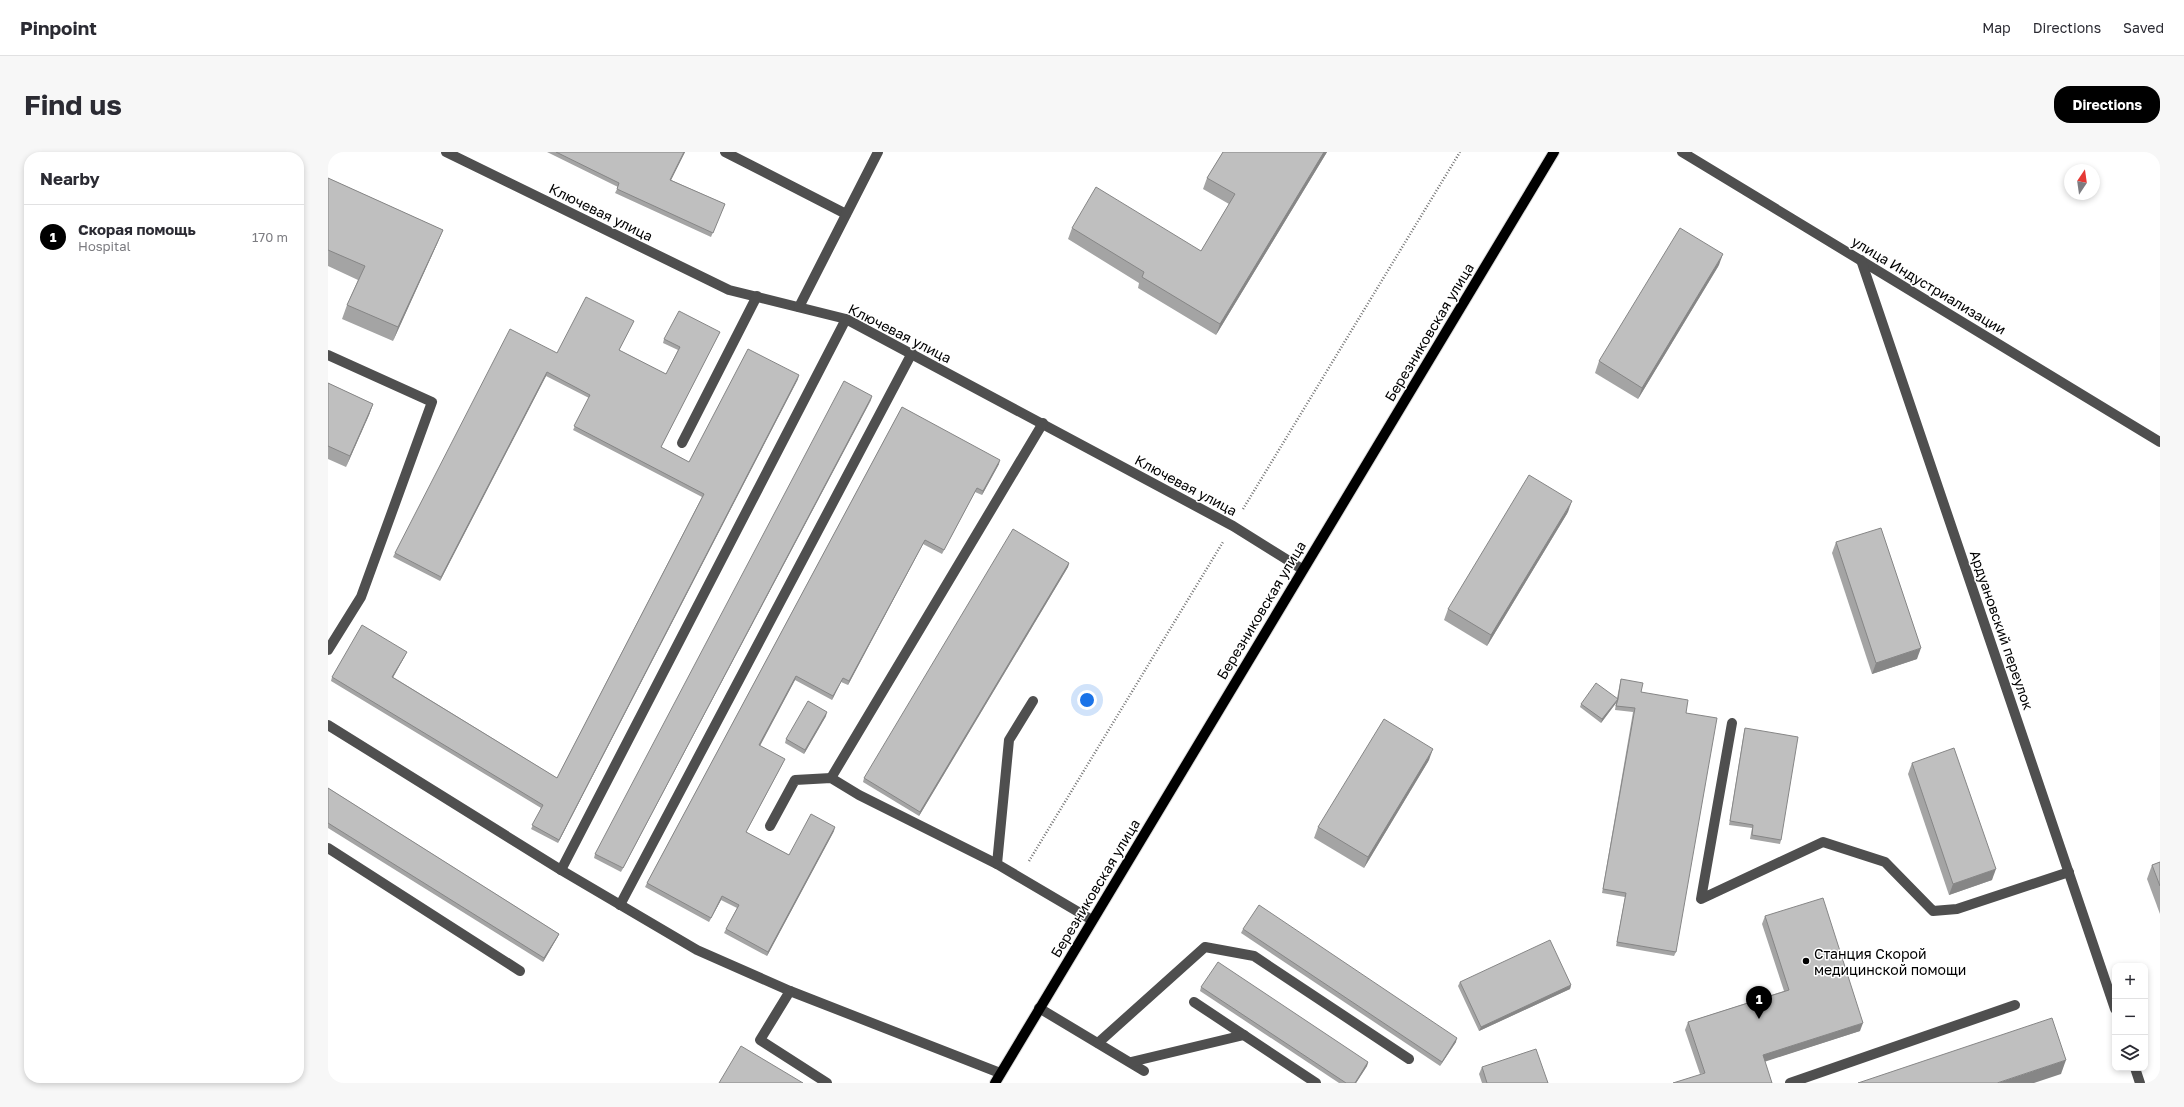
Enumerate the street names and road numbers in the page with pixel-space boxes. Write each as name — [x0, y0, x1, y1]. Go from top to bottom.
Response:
street label: Ключевая улица — [546, 180, 656, 244]
street label: улица Индустриализации — [1849, 232, 2009, 338]
street label: Березниковская улица — [1381, 260, 1477, 404]
street label: Ключевая улица — [846, 300, 954, 366]
street label: Ключевая улица — [1132, 451, 1240, 519]
street label: Березниковская улица — [1213, 538, 1309, 682]
street label: Ардуановский переулок — [1967, 548, 2037, 712]
street label: Березниковская улица — [1047, 816, 1143, 960]

